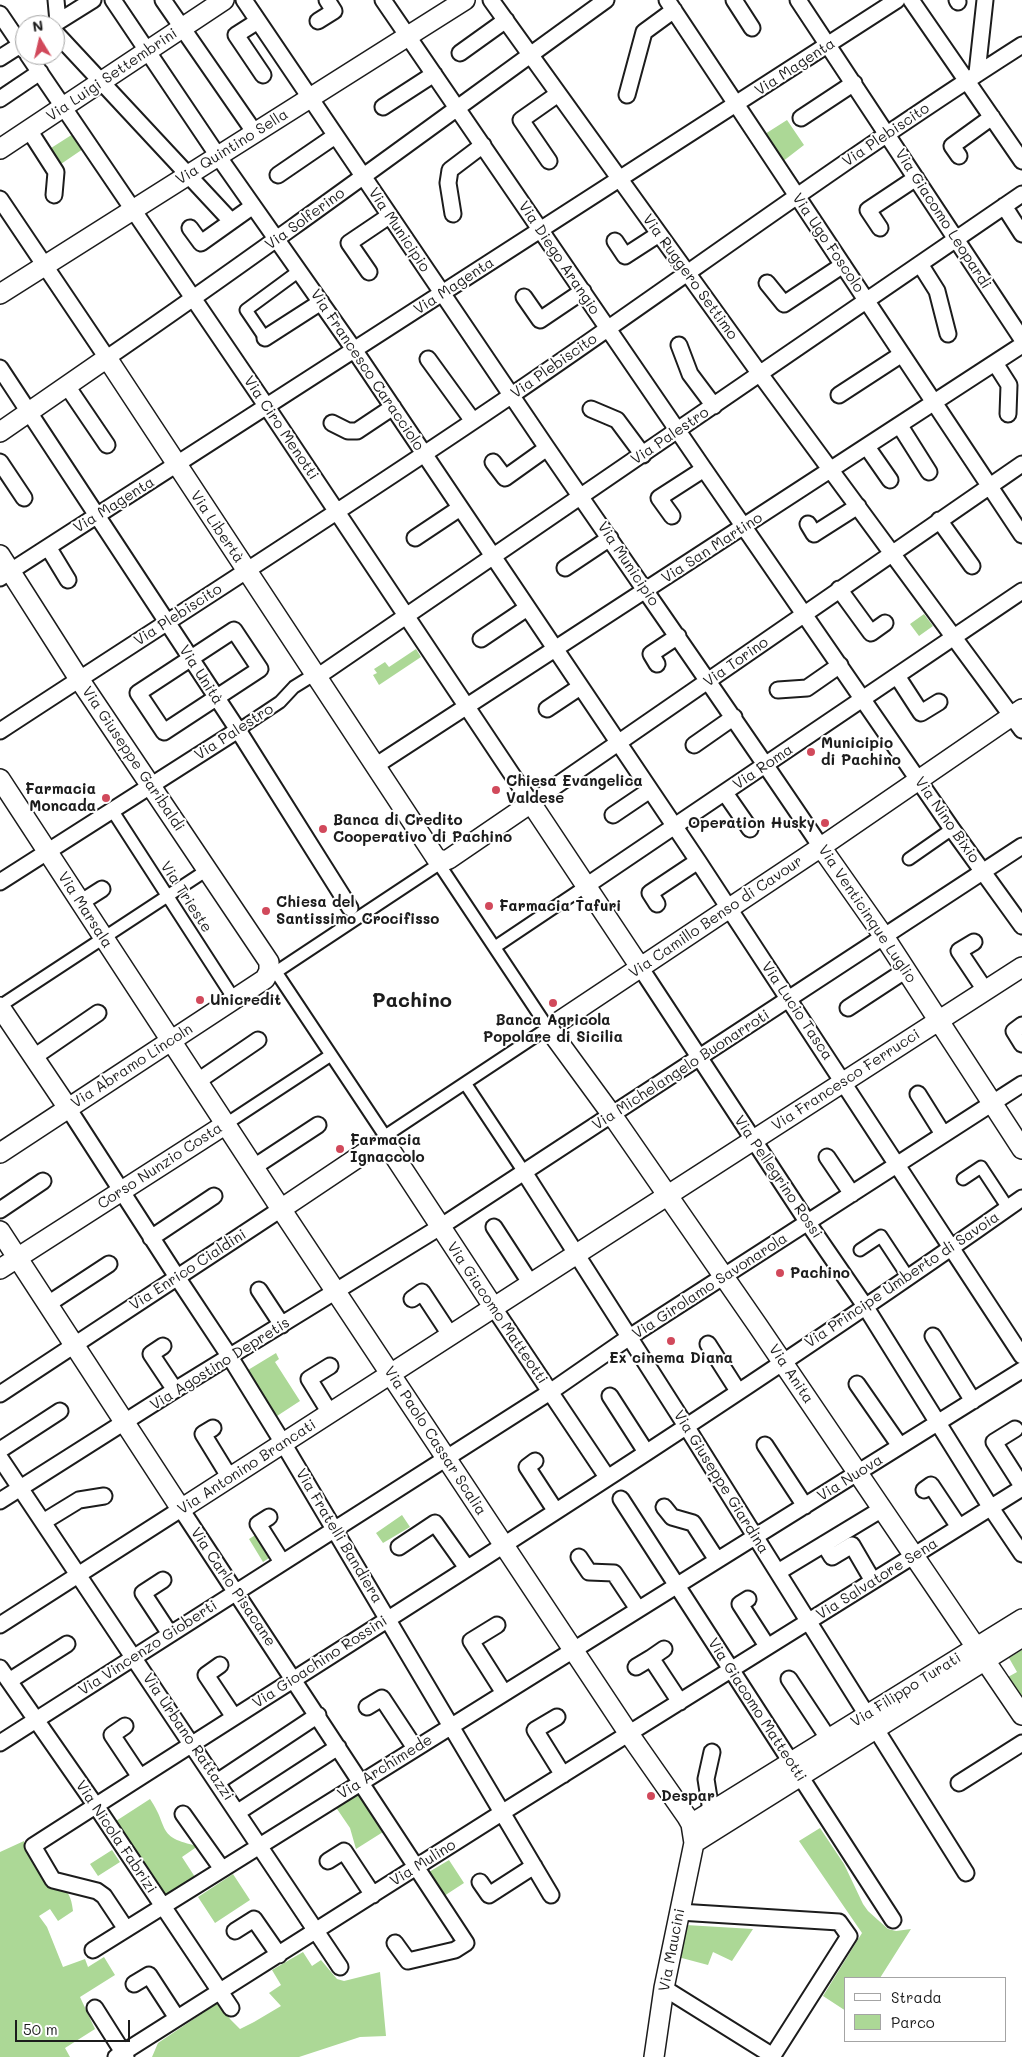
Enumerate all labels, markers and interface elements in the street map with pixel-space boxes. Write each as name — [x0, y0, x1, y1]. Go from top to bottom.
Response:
north arrow — [15, 15, 65, 65]
text: N — [31, 15, 44, 36]
street label: Via Luigi Settembrini — [43, 25, 181, 125]
street label: Via Magenta — [752, 34, 838, 100]
street label: Via Plebiscito — [839, 99, 933, 171]
street label: Via Quintino Sella — [173, 105, 291, 189]
street label: Via Giacomo Leopardi — [891, 146, 995, 292]
street label: Via Solferino — [262, 184, 348, 254]
street label: Via Municipio — [364, 185, 434, 275]
street label: Via Ugo Foscolo — [788, 190, 868, 296]
street label: Via Diego Arangio — [514, 198, 604, 318]
street label: Via Ruggero Settimo — [638, 211, 742, 343]
street label: Via Magenta — [411, 253, 497, 319]
street label: Via Francesco Caracciolo — [306, 286, 428, 454]
street label: Via Plebiscito — [507, 330, 601, 402]
street label: Via Ciro Menotti — [240, 373, 322, 483]
street label: Via Palestro — [628, 403, 712, 469]
street label: Via Magenta — [70, 473, 158, 537]
street label: Via Libertà — [186, 487, 248, 567]
street label: Via San Martino — [658, 509, 766, 587]
street label: Via Municipio — [593, 519, 663, 609]
street label: Via Plebiscito — [131, 580, 225, 650]
street label: Via Torino — [700, 633, 772, 691]
street label: Via Unità — [175, 642, 227, 708]
street label: Via Giuseppe Garibaldi — [78, 683, 188, 835]
street label: Via Palestro — [191, 700, 277, 764]
place label: Municipio di Pachino — [821, 734, 901, 769]
street label: Via Roma — [730, 740, 796, 794]
marker: Municipio di Pachino — [805, 746, 817, 758]
place label: Chiesa Evangelica Valdese — [506, 772, 643, 807]
street label: Via Nino Bixio — [911, 773, 983, 867]
place label: Farmacia Moncada — [25, 780, 96, 815]
marker: Chiesa Evangelica Valdese — [490, 784, 502, 796]
marker: Farmacia Moncada — [100, 792, 112, 804]
place label: Banca di Credito Cooperativo di Pachino — [333, 811, 512, 846]
place label: Operation Husky — [688, 814, 815, 832]
marker: Operation Husky — [819, 817, 831, 829]
marker: Banca di Credito Cooperativo di Pachino — [317, 823, 329, 835]
street label: Via Venticinque Luglio — [814, 842, 920, 986]
street label: Via Camillo Benso di Cavour — [626, 852, 806, 982]
street label: Via Trieste — [156, 858, 216, 936]
street label: Via Marsala — [54, 869, 116, 951]
place label: Chiesa del Santissimo Crocifisso — [276, 893, 439, 928]
place label: Farmacia Tafuri — [499, 897, 621, 915]
marker: Farmacia Tafuri — [483, 900, 495, 912]
marker: Chiesa del Santissimo Crocifisso — [260, 905, 272, 917]
street label: Via Lucio Tasca — [757, 958, 837, 1064]
district label: Pachino — [372, 989, 452, 1013]
place label: Unicredit — [210, 991, 281, 1009]
marker: Unicredit — [194, 994, 206, 1006]
marker: Banca Agricola Popolare di Sicilia — [547, 997, 559, 1009]
street label: Via Michelangelo Buonarroti — [589, 1006, 773, 1134]
place label: Banca Agricola Popolare di Sicilia — [483, 1011, 623, 1046]
street label: Via Abramo Lincoln — [68, 1020, 196, 1112]
street label: Via Francesco Ferrucci — [769, 1025, 923, 1135]
street label: Via Pellegrino Rossi — [730, 1112, 826, 1242]
street label: Corso Nunzio Costa — [94, 1119, 226, 1213]
place label: Farmacia Ignaccolo — [350, 1131, 425, 1166]
marker: Farmacia Ignaccolo — [334, 1143, 346, 1155]
street label: Via Principe Umberto di Savoia — [801, 1208, 1003, 1352]
street label: Via Enrico Cialdini — [126, 1226, 250, 1314]
street label: Via Girolamo Savonarola — [629, 1229, 791, 1343]
street label: Via Giacomo Matteotti — [443, 1239, 551, 1387]
place label: Pachino — [790, 1264, 850, 1282]
marker: Pachino — [774, 1267, 786, 1279]
street label: Via Agostino Depretis — [147, 1314, 293, 1414]
marker: Ex cinema Diana — [665, 1335, 677, 1347]
street label: Via Anita — [765, 1341, 817, 1407]
place label: Ex cinema Diana — [609, 1349, 733, 1367]
street label: Via Paolo Cassar Scalia — [380, 1363, 490, 1519]
street label: Via Giuseppe Giardina — [669, 1407, 773, 1557]
street label: Via Antonino Brancati — [174, 1416, 320, 1518]
street label: Via Nuova — [814, 1451, 886, 1505]
street label: Via Fratelli Bandiera — [292, 1466, 386, 1606]
street label: Via Carlo Pisacane — [187, 1524, 279, 1650]
street label: Via Salvatore Sena — [813, 1534, 941, 1624]
street label: Via Vincenzo Gioberti — [75, 1596, 221, 1700]
street label: Via Gioachino Rossini — [249, 1612, 391, 1712]
street label: Via Giacomo Matteotti — [704, 1635, 810, 1785]
street label: Via Filippo Turati — [848, 1649, 964, 1731]
street label: Via Urbano Rattazzi — [139, 1670, 237, 1804]
street label: Via Archimede — [334, 1731, 436, 1803]
street label: Via Nicola Fabrizi — [72, 1777, 160, 1897]
place label: Despar — [661, 1787, 715, 1805]
marker: Despar — [645, 1790, 657, 1802]
street label: Via Mulino — [387, 1836, 459, 1890]
street label: Via Maucini — [655, 1907, 689, 1993]
legend — [844, 1977, 1007, 2042]
text: Strada — [891, 1987, 942, 2007]
scale bar — [18, 2010, 132, 2042]
text: Parco — [891, 2012, 935, 2032]
text: 50 m — [23, 2019, 58, 2039]

